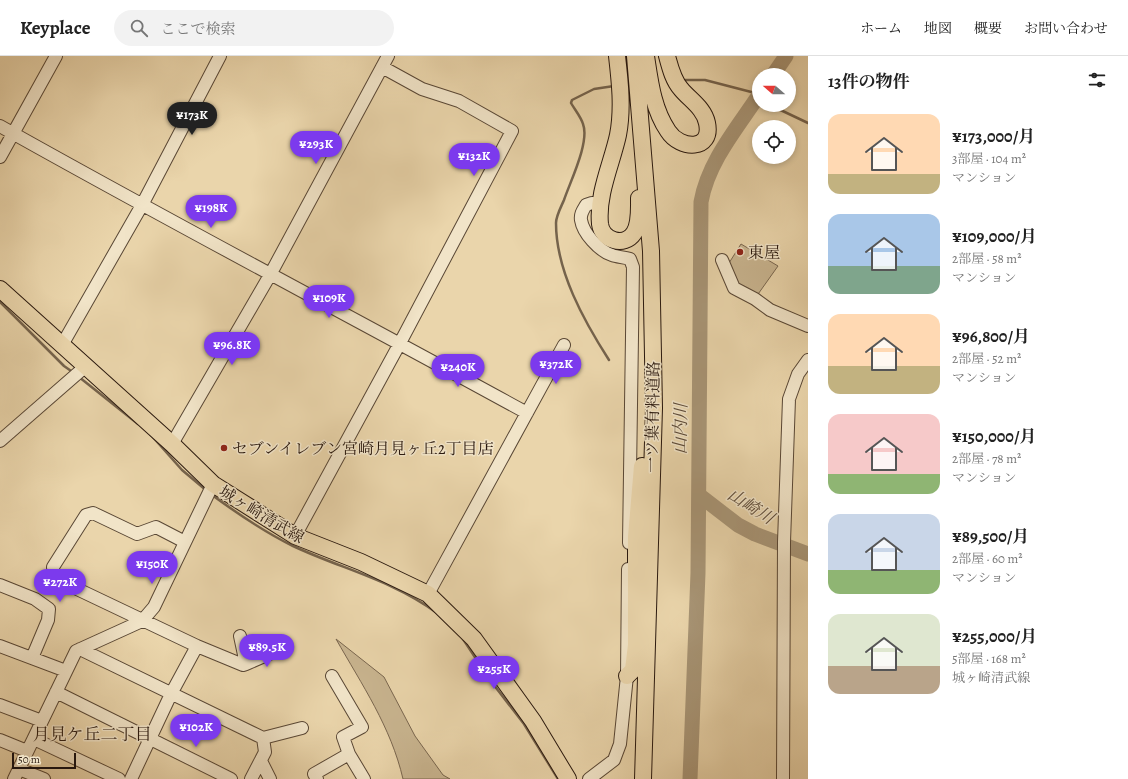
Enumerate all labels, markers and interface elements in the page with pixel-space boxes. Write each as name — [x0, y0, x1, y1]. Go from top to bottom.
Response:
search box — [114, 10, 394, 46]
text: Keyplace — [20, 15, 90, 41]
icon: search — [128, 17, 150, 39]
text: ここで検索 — [160, 19, 236, 39]
text: ホーム — [860, 19, 902, 38]
text: 地図 — [924, 19, 952, 38]
text: 概要 — [974, 19, 1002, 38]
text: お問い合わせ — [1024, 19, 1108, 38]
north arrow — [752, 68, 796, 112]
map controls — [752, 68, 796, 164]
icon: filters — [1086, 69, 1108, 91]
text: 13件の物件 — [828, 70, 909, 93]
pin: ¥173K — [164, 102, 220, 136]
text: ¥173K — [176, 106, 208, 123]
button: locate — [752, 120, 796, 164]
text: ¥173,000/月 — [952, 125, 1035, 148]
icon: home — [860, 130, 908, 178]
pin: ¥293K — [288, 131, 344, 165]
text: ¥293K — [299, 135, 333, 152]
pin: ¥132K — [446, 143, 502, 177]
text: ¥132K — [458, 147, 490, 164]
text: 3部屋 · 104 m² — [952, 150, 1026, 167]
text: マンション — [952, 169, 1016, 186]
pin: ¥198K — [183, 195, 239, 229]
text: ¥198K — [195, 199, 227, 216]
text: ¥109,000/月 — [952, 225, 1037, 248]
icon: home — [860, 230, 908, 278]
place label: 東屋 — [748, 242, 780, 264]
marker: 東屋 — [735, 247, 745, 257]
text: 2部屋 · 58 m² — [952, 250, 1021, 267]
text: マンション — [952, 269, 1016, 286]
pin: ¥109K — [301, 285, 357, 319]
text: ¥109K — [312, 289, 346, 306]
text: ¥96,800/月 — [952, 325, 1030, 348]
icon: home — [860, 330, 908, 378]
pin: ¥96.8K — [199, 332, 265, 366]
text: ¥96.8K — [213, 336, 251, 353]
text: 2部屋 · 52 m² — [952, 350, 1021, 367]
pin: ¥372K — [528, 351, 584, 385]
pin: ¥240K — [430, 354, 486, 388]
text: ¥372K — [539, 355, 573, 372]
text: ¥240K — [441, 358, 475, 375]
street label: 一ツ葉有料道路 — [641, 361, 665, 473]
text: マンション — [952, 369, 1016, 386]
water label: 山内川 — [669, 401, 692, 455]
text: ¥150,000/月 — [952, 425, 1036, 448]
icon: home — [860, 430, 908, 478]
place label: セブンイレブン宮崎月見ヶ丘2丁目店 — [232, 438, 494, 460]
marker: セブンイレブン宮崎月見ヶ丘2丁目店 — [219, 443, 229, 453]
text: 2部屋 · 78 m² — [952, 450, 1021, 467]
text: マンション — [952, 469, 1016, 486]
street label: 城ヶ崎清武線 — [215, 481, 308, 549]
water label: 山崎川 — [723, 483, 780, 531]
text: ¥89,500/月 — [952, 525, 1029, 548]
icon: home — [860, 530, 908, 578]
text: 2部屋 · 60 m² — [952, 550, 1023, 567]
pin: ¥150K — [124, 551, 180, 585]
text: ¥150K — [136, 555, 168, 572]
pin: ¥272K — [32, 569, 88, 603]
text: マンション — [952, 569, 1016, 586]
text: ¥272K — [43, 573, 77, 590]
text: ¥255,000/月 — [952, 625, 1037, 648]
icon: home — [860, 630, 908, 678]
pin: ¥89.5K — [234, 634, 300, 668]
text: ¥89.5K — [248, 638, 286, 655]
text: 5部屋 · 168 m² — [952, 650, 1026, 667]
pin: ¥255K — [466, 656, 522, 690]
text: ¥255K — [477, 660, 511, 677]
text: 城ヶ崎清武線 — [952, 669, 1030, 686]
pin: ¥102K — [168, 714, 224, 748]
text: ¥102K — [179, 718, 213, 735]
district label: 月見ケ丘二丁目 — [33, 723, 152, 746]
scale bar — [12, 751, 76, 770]
text: 50 m — [18, 752, 40, 767]

